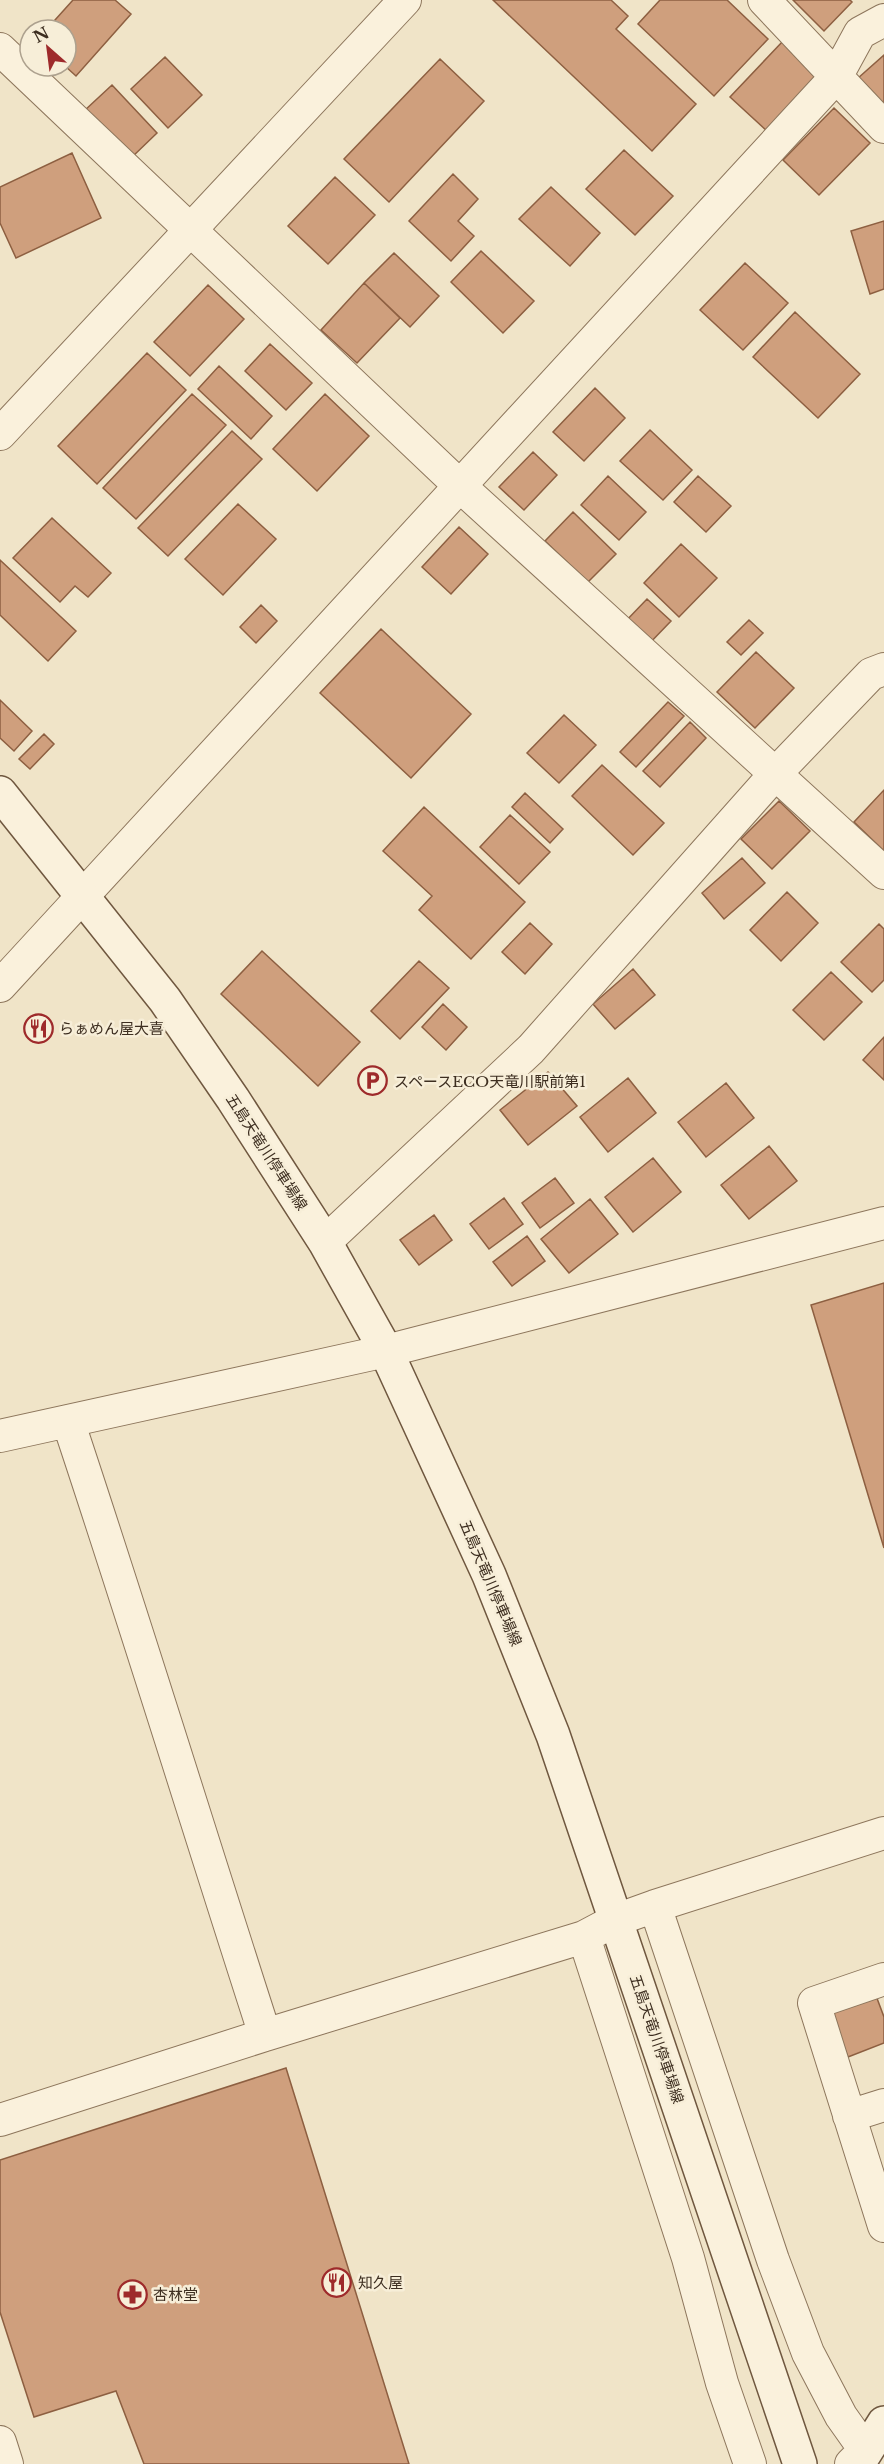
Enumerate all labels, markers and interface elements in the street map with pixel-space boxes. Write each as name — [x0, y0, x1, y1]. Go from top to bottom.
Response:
north arrow — [18, 18, 78, 78]
text: N — [30, 22, 52, 47]
restaurant icon: らぁめん屋大喜 — [22, 1012, 54, 1044]
place label: らぁめん屋大喜 — [59, 1019, 164, 1038]
parking icon: スペースECO天竜川駅前第1 — [357, 1065, 389, 1097]
place label: スペースECO天竜川駅前第1 — [394, 1072, 586, 1091]
street label: 五島天竜川停車場線 — [222, 1090, 312, 1214]
street label: 五島天竜川停車場線 — [456, 1517, 526, 1649]
street label: 五島天竜川停車場線 — [626, 1972, 688, 2106]
restaurant icon: 知久屋 — [321, 2266, 353, 2298]
place label: 知久屋 — [358, 2273, 403, 2292]
pharmacy icon: 杏林堂 — [116, 2278, 148, 2310]
place label: 杏林堂 — [153, 2285, 198, 2304]

